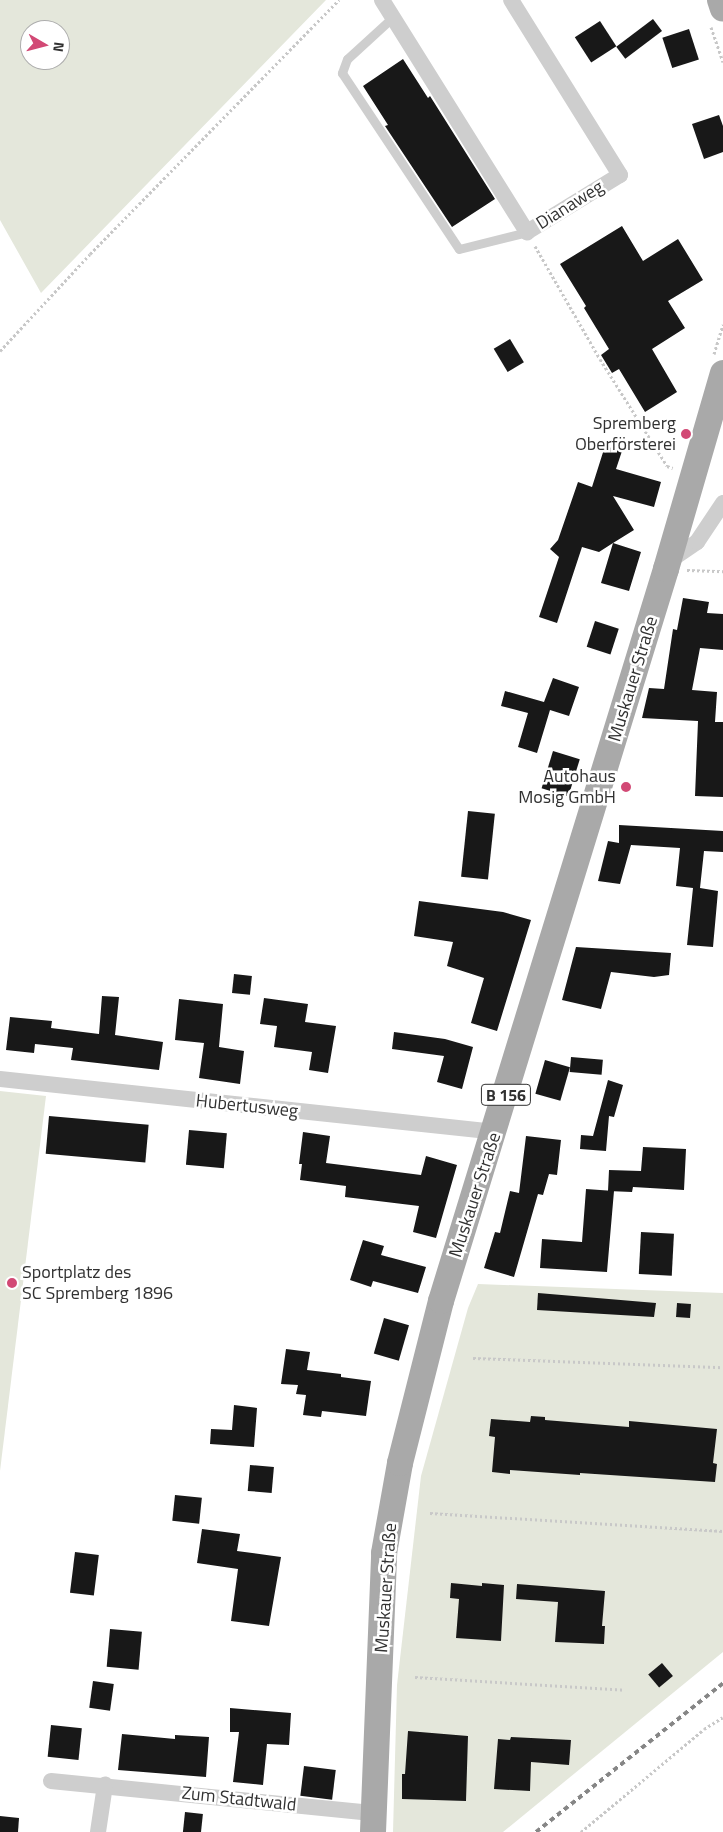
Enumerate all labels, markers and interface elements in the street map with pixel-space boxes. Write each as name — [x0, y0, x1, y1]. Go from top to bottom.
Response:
north arrow — [20, 20, 70, 70]
text: N — [48, 41, 70, 53]
street label: Dianaweg — [532, 176, 608, 234]
place label: Spremberg Oberförsterei — [575, 413, 676, 456]
marker: Spremberg Oberförsterei — [680, 428, 692, 440]
street label: Muskauer Straße — [604, 614, 662, 744]
place label: Autohaus Mosig GmbH — [518, 766, 616, 809]
marker: Autohaus Mosig GmbH — [620, 781, 632, 793]
road number: B 156 — [480, 1082, 532, 1108]
street label: Hubertusweg — [195, 1090, 299, 1122]
street label: Muskauer Straße — [445, 1130, 505, 1260]
place label: Sportplatz des SC Spremberg 1896 — [22, 1262, 173, 1304]
marker: Sportplatz des SC Spremberg 1896 — [6, 1277, 18, 1289]
street label: Muskauer Straße — [371, 1522, 401, 1654]
street label: Zum Stadtwald — [181, 1782, 297, 1816]

